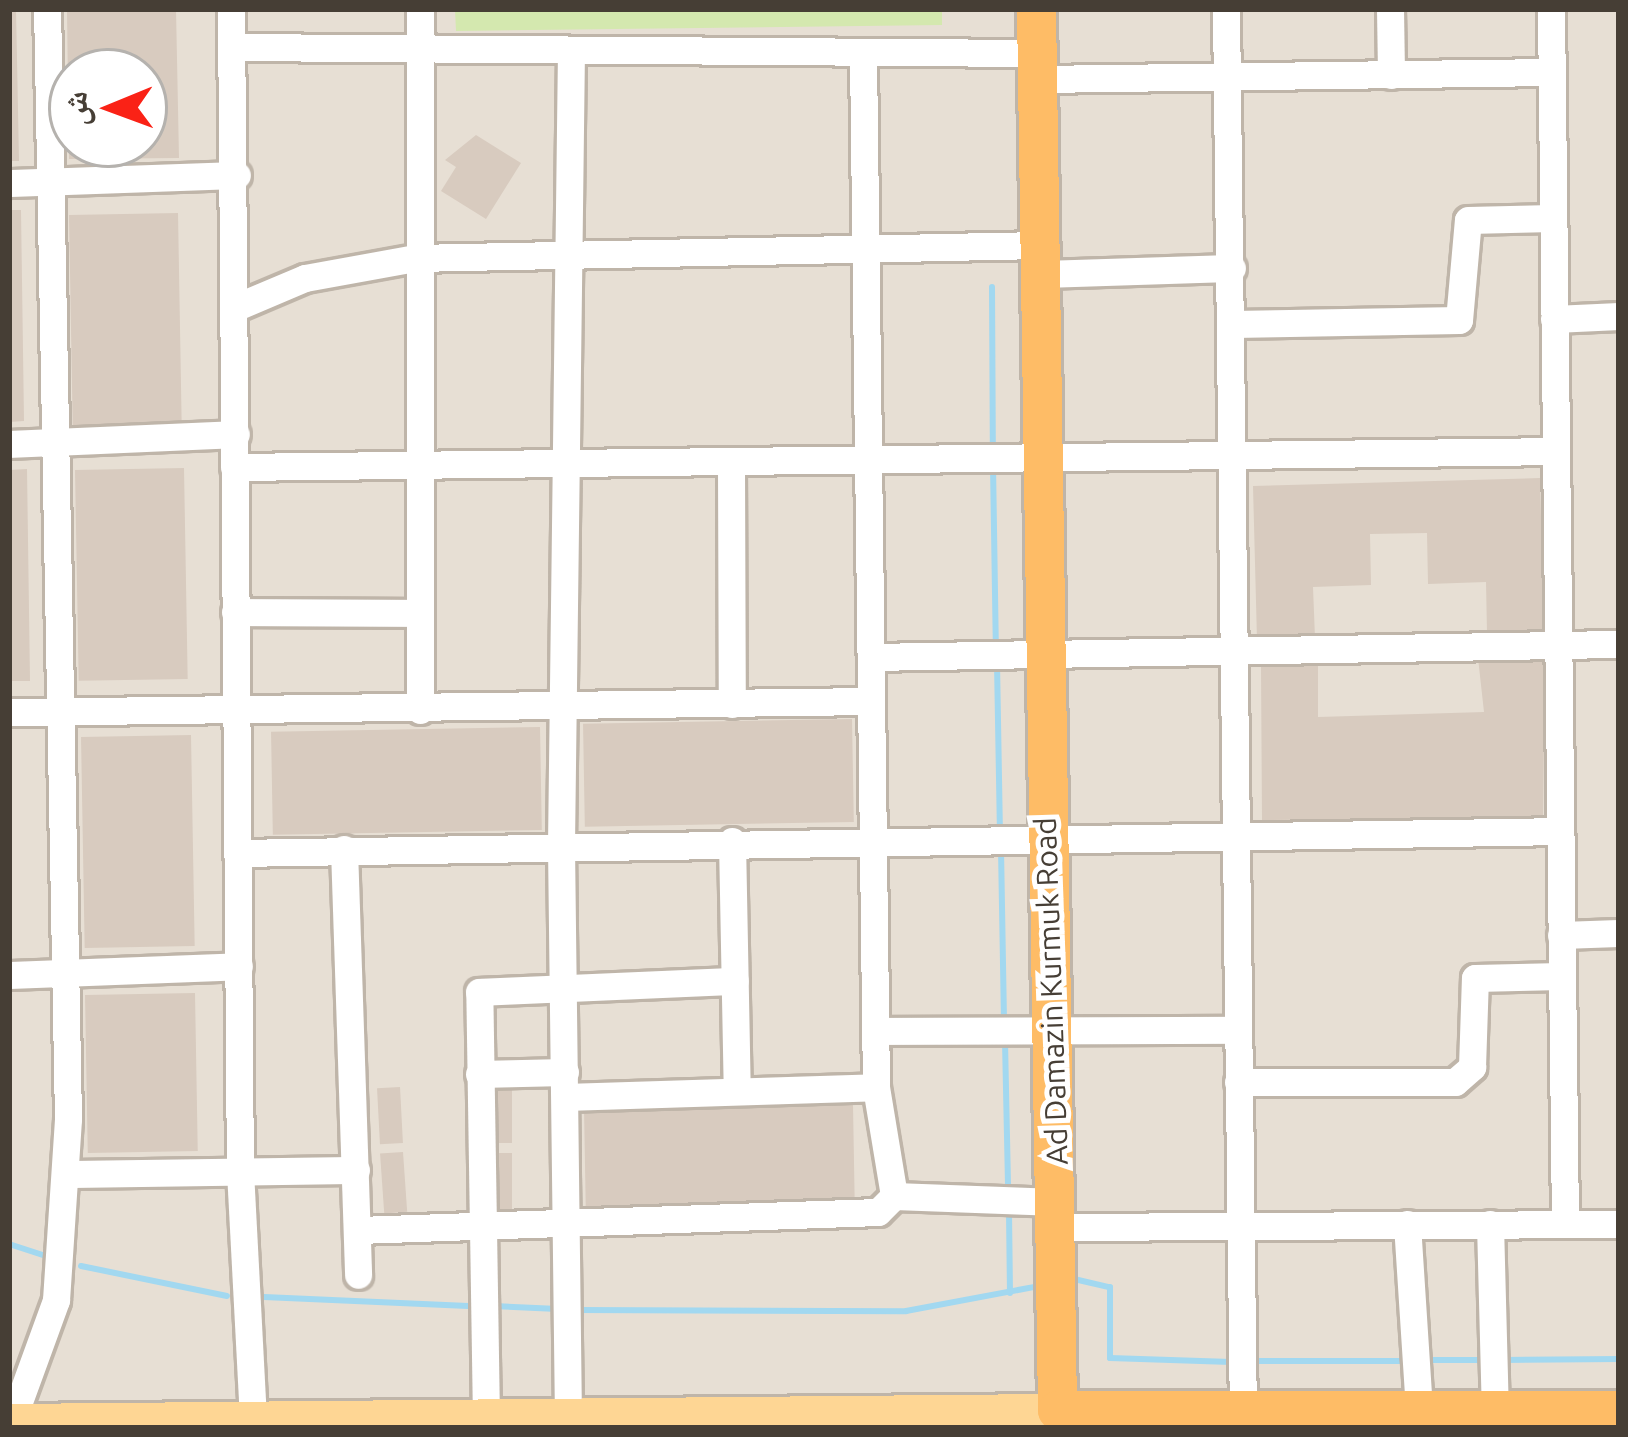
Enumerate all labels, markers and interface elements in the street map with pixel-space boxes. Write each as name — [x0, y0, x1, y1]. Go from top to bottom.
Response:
north arrow — [48, 48, 168, 168]
text: ش — [56, 91, 93, 126]
street label: Ad Damazin Kurmuk Road — [1027, 817, 1075, 1165]

